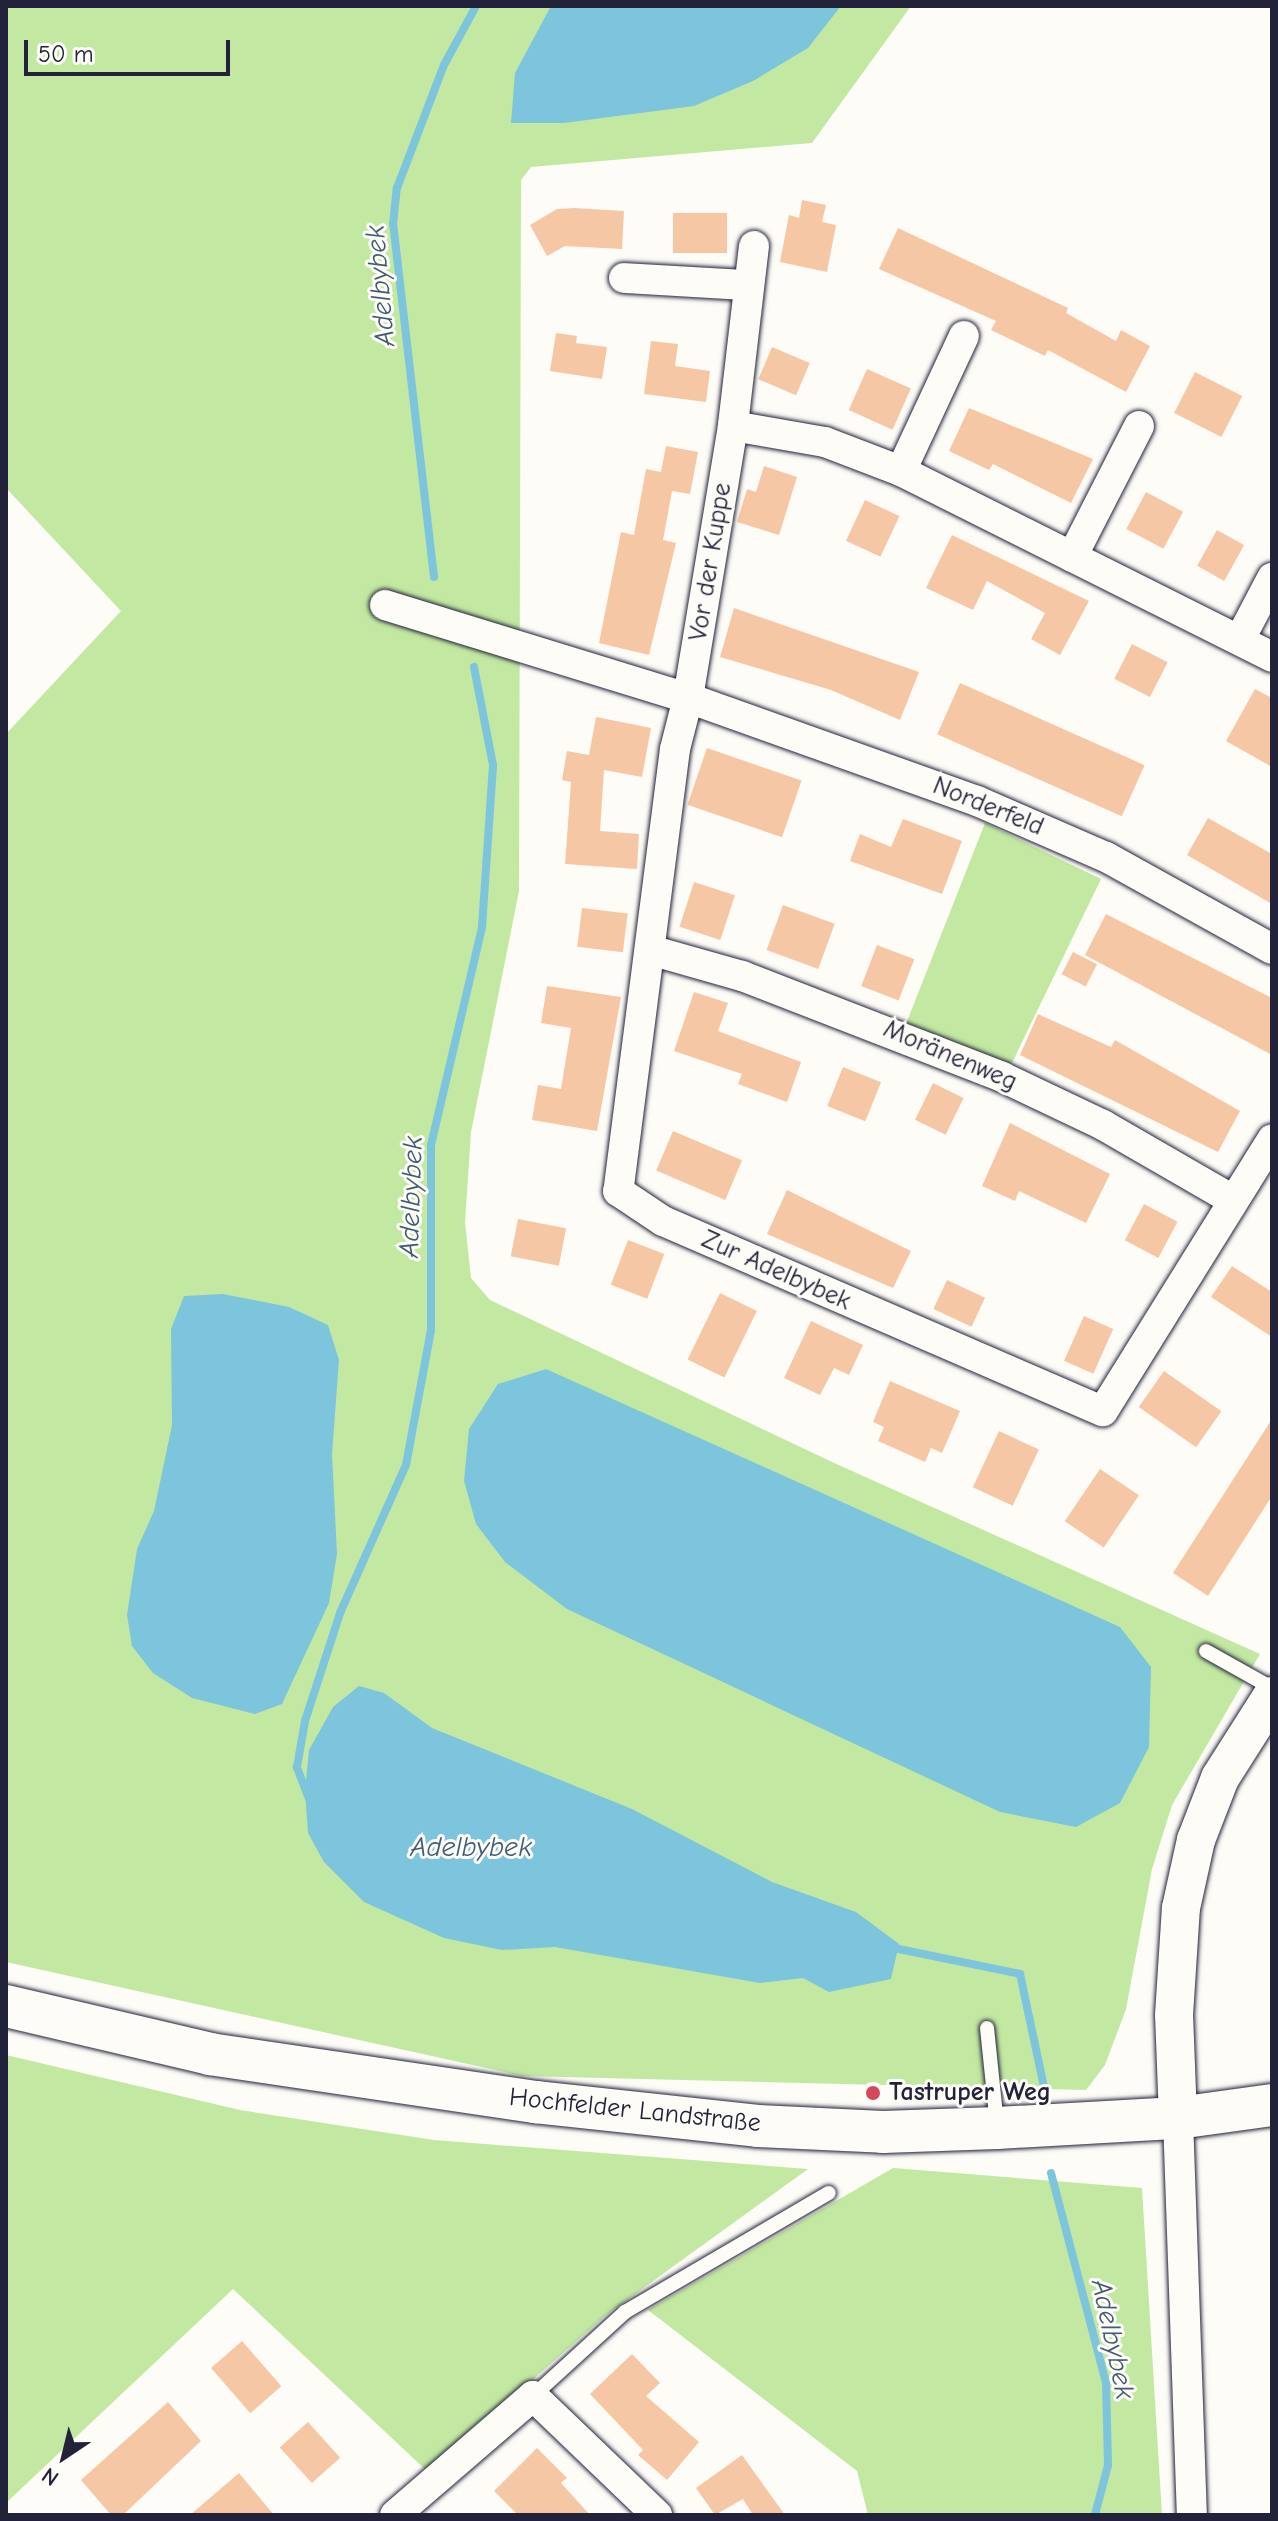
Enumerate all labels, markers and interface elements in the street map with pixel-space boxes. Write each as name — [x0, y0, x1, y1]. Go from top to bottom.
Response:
scale bar — [28, 24, 234, 74]
text: 50 m — [38, 40, 94, 68]
water label: Adelbybek — [358, 224, 402, 348]
street label: Vor der Kuppe — [683, 481, 739, 643]
street label: Norderfeld — [928, 771, 1048, 843]
street label: Moränenweg — [878, 1014, 1022, 1098]
water label: Adelbybek — [392, 1136, 430, 1258]
street label: Zur Adelbybek — [697, 1224, 855, 1318]
water label: Adelbybek — [410, 1830, 532, 1864]
place label: Tastruper Weg — [889, 2077, 1051, 2109]
street label: Hochfelder Landstraße — [508, 2082, 762, 2140]
marker: Tastruper Weg — [864, 2084, 882, 2102]
water label: Adelbybek — [1084, 2276, 1142, 2402]
north arrow — [24, 2417, 104, 2497]
text: N — [37, 2462, 64, 2491]

